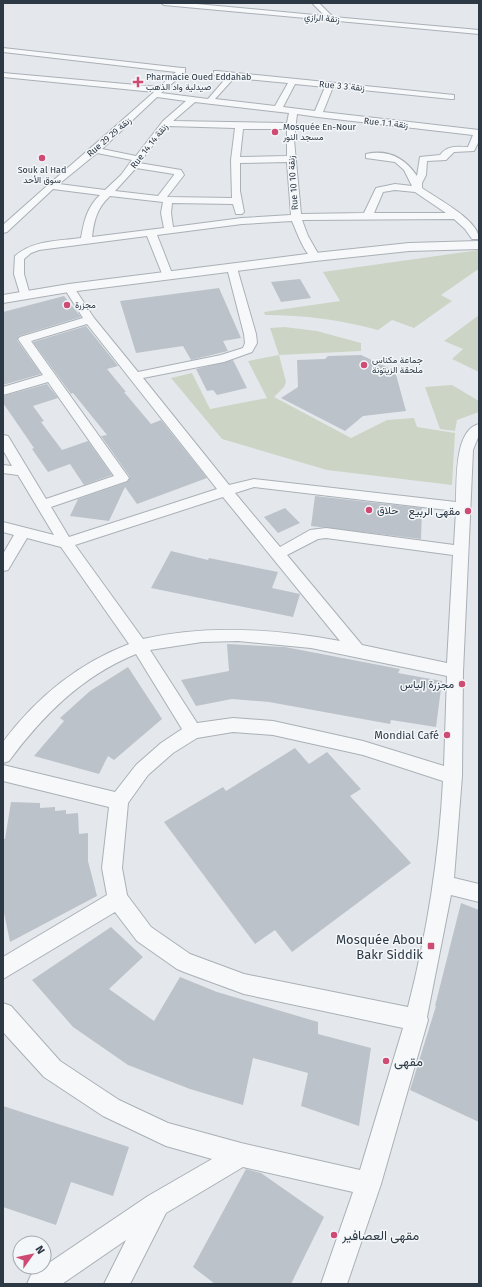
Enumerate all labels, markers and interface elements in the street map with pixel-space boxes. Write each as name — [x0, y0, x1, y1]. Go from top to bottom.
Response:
street label: زنقة الرازي — [304, 11, 340, 27]
place label: Pharmacie Oued Eddahab صيدلية واد الذهب — [146, 72, 251, 93]
marker: Pharmacie Oued Eddahab صيدلية واد الذهب — [133, 77, 143, 87]
street label: Rue 3 زنقة 3 — [319, 79, 365, 94]
street label: Rue 29 زنقة 29 — [85, 115, 134, 160]
street label: Rue 1 زنقة 1 — [363, 116, 409, 131]
street label: Rue 14 زنقة 14 — [128, 122, 170, 171]
place label: Mosquée En-Nour مسجد النور — [282, 122, 357, 143]
marker: Mosquée En-Nour مسجد النور — [270, 127, 280, 137]
marker: Souk al Had سوق الأحد — [37, 153, 47, 163]
street label: Rue 10 زنقة 10 — [286, 155, 301, 211]
place label: Souk al Had سوق الأحد — [18, 165, 66, 186]
marker: مجزرة — [62, 300, 72, 310]
place label: مجزرة — [75, 300, 96, 311]
place label: جماعة مكناس ملحقة الزيتونة — [372, 355, 423, 376]
marker: جماعة مكناس ملحقة الزيتونة — [359, 360, 369, 370]
place label: حلاق — [377, 504, 399, 517]
marker: حلاق — [364, 505, 374, 515]
place label: مقهى الربيع — [409, 505, 460, 519]
marker: مقهى الربيع — [463, 506, 473, 516]
place label: مجزرة إلياس — [400, 678, 454, 691]
marker: مجزرة إلياس — [457, 679, 467, 689]
place label: Mondial Café — [374, 729, 439, 742]
marker: Mondial Café — [442, 730, 452, 740]
place label: Mosquée Abou Bakr Siddik — [336, 932, 423, 962]
marker: Mosquée Abou Bakr Siddik — [426, 941, 436, 951]
place label: مقهى — [394, 1054, 423, 1070]
marker: مقهى — [381, 1056, 391, 1066]
place label: مقهى العصافير — [341, 1228, 419, 1244]
marker: مقهى العصافير — [329, 1230, 339, 1240]
north arrow — [12, 1235, 52, 1275]
text: N — [33, 1243, 47, 1256]

